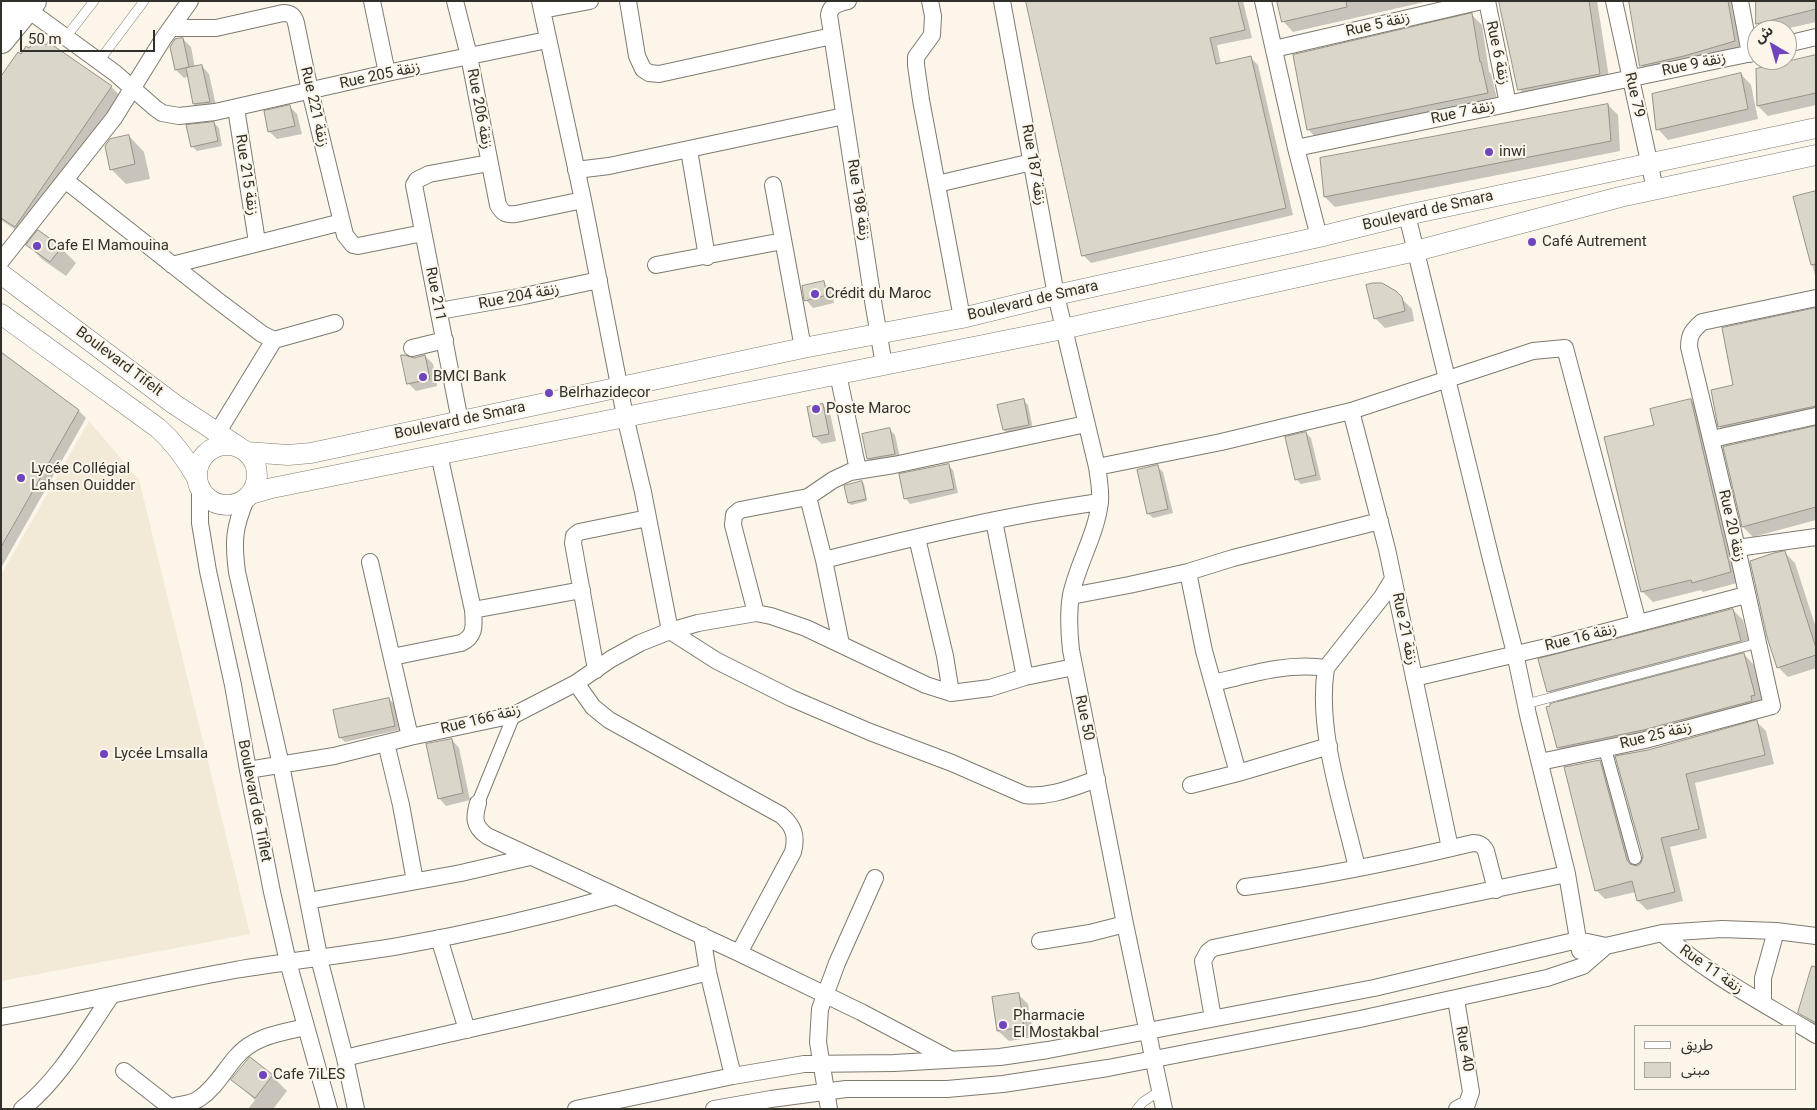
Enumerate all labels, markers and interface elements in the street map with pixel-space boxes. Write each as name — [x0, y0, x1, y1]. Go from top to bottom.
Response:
street label: Rue 5 زنقة — [1344, 9, 1412, 41]
street label: Rue 6 زنقة — [1481, 19, 1513, 87]
scale bar — [22, 20, 158, 52]
north arrow — [1747, 20, 1797, 70]
text: ش — [1751, 22, 1776, 46]
text: 50 m — [28, 30, 62, 48]
street label: Rue 9 زنقة — [1660, 49, 1728, 81]
street label: Rue 205 زنقة — [338, 59, 422, 93]
street label: Rue 221 زنقة — [296, 65, 332, 149]
street label: Rue 206 زنقة — [462, 67, 496, 151]
street label: Rue 79 — [1620, 71, 1648, 119]
street label: Rue 7 زنقة — [1429, 97, 1497, 129]
street label: Rue 187 زنقة — [1017, 123, 1049, 207]
street label: Rue 215 زنقة — [231, 133, 261, 217]
place label: inwi — [1499, 143, 1526, 161]
marker: inwi — [1483, 146, 1495, 158]
street label: Rue 198 زنقة — [843, 158, 873, 242]
street label: Boulevard de Smara — [1361, 187, 1495, 235]
place label: Café Autrement — [1542, 233, 1647, 251]
marker: Café Autrement — [1526, 236, 1538, 248]
place label: Cafe El Mamouina — [47, 237, 169, 255]
marker: Cafe El Mamouina — [31, 240, 43, 252]
street label: Rue 211 — [421, 266, 449, 322]
street label: Boulevard de Smara — [966, 277, 1100, 325]
street label: Rue 204 زنقة — [477, 280, 561, 314]
place label: Crédit du Maroc — [825, 285, 931, 303]
marker: Crédit du Maroc — [809, 288, 821, 300]
street label: Boulevard Tifelt — [72, 323, 166, 401]
place label: BMCI Bank — [433, 368, 506, 386]
marker: BMCI Bank — [417, 371, 429, 383]
place label: Belrhazidecor — [559, 384, 650, 402]
marker: Belrhazidecor — [543, 387, 555, 399]
street label: Boulevard de Smara — [393, 398, 527, 444]
place label: Poste Maroc — [826, 400, 911, 418]
marker: Poste Maroc — [810, 403, 822, 415]
place label: Lycée Collégial Lahsen Ouidder — [31, 460, 135, 495]
marker: Lycée Collégial Lahsen Ouidder — [15, 472, 27, 484]
street label: Rue 20 زنقة — [1714, 488, 1748, 564]
street label: Rue 21 زنقة — [1388, 591, 1420, 667]
street label: Rue 16 زنقة — [1543, 620, 1619, 656]
street label: Rue 50 — [1070, 694, 1098, 742]
street label: Rue 166 زنقة — [439, 701, 523, 739]
street label: Rue 25 زنقة — [1618, 718, 1694, 754]
street label: Boulevard de Tiflet — [233, 738, 275, 864]
place label: Lycée Lmsalla — [114, 745, 208, 763]
marker: Lycée Lmsalla — [98, 748, 110, 760]
street label: Rue 11 زنقة — [1676, 942, 1746, 998]
place label: Pharmacie El Mostakbal — [1013, 1007, 1099, 1042]
marker: Pharmacie El Mostakbal — [997, 1019, 1009, 1031]
street label: Rue 40 — [1451, 1025, 1477, 1073]
legend — [1634, 1025, 1797, 1090]
text: طريق — [1681, 1036, 1713, 1054]
text: مبنى — [1681, 1061, 1710, 1079]
place label: Cafe 7iLES — [273, 1066, 345, 1084]
marker: Cafe 7iLES — [257, 1069, 269, 1081]

